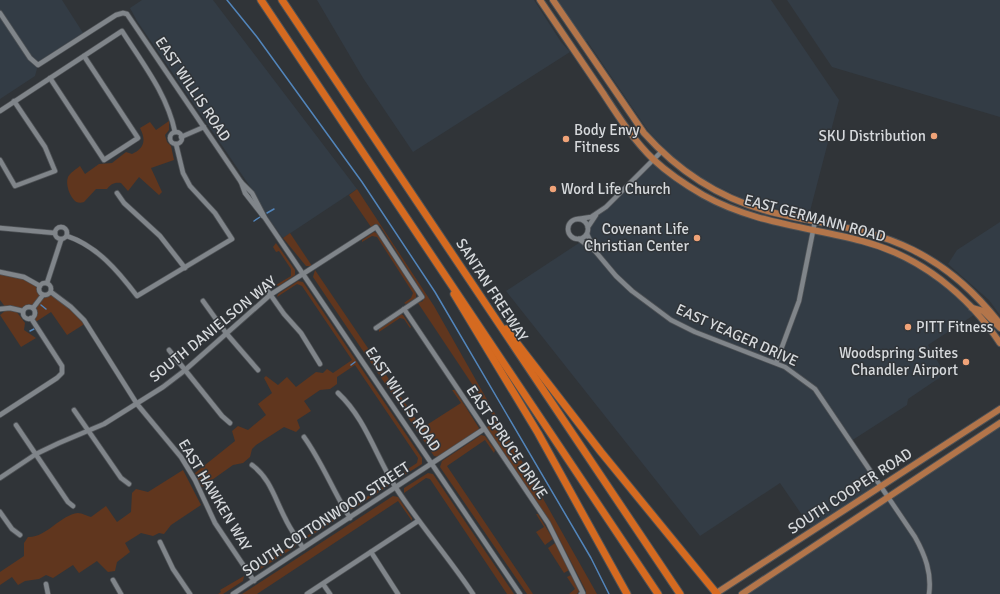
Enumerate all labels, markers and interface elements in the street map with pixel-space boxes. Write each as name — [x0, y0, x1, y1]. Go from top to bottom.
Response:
street label: EAST WILLIS ROAD — [151, 33, 235, 145]
place label: Body Envy Fitness — [574, 121, 639, 156]
place label: SKU Distribution — [819, 127, 926, 145]
marker: SKU Distribution — [929, 131, 939, 141]
marker: Body Envy Fitness — [561, 134, 571, 144]
place label: Word Life Church — [561, 180, 671, 198]
marker: Word Life Church — [548, 184, 558, 194]
street label: EAST GERMANN ROAD — [742, 190, 888, 246]
place label: Covenant Life Christian Center — [584, 220, 689, 255]
marker: Covenant Life Christian Center — [692, 233, 702, 243]
street label: SANTAN FREEWAY — [452, 235, 532, 345]
street label: SOUTH DANIELSON WAY — [146, 272, 281, 386]
street label: EAST YEAGER DRIVE — [673, 300, 801, 370]
place label: PITT Fitness — [916, 318, 994, 336]
marker: PITT Fitness — [903, 322, 913, 332]
street label: EAST WILLIS ROAD — [361, 343, 445, 455]
place label: Woodspring Suites Chandler Airport — [839, 344, 958, 379]
marker: Woodspring Suites Chandler Airport — [961, 357, 971, 367]
street label: EAST SPRUCE DRIVE — [462, 382, 552, 502]
street label: EAST HAWKEN WAY — [175, 436, 256, 555]
street label: SOUTH COOPER ROAD — [785, 444, 915, 538]
street label: SOUTH COTTONWOOD STREET — [239, 458, 414, 580]

